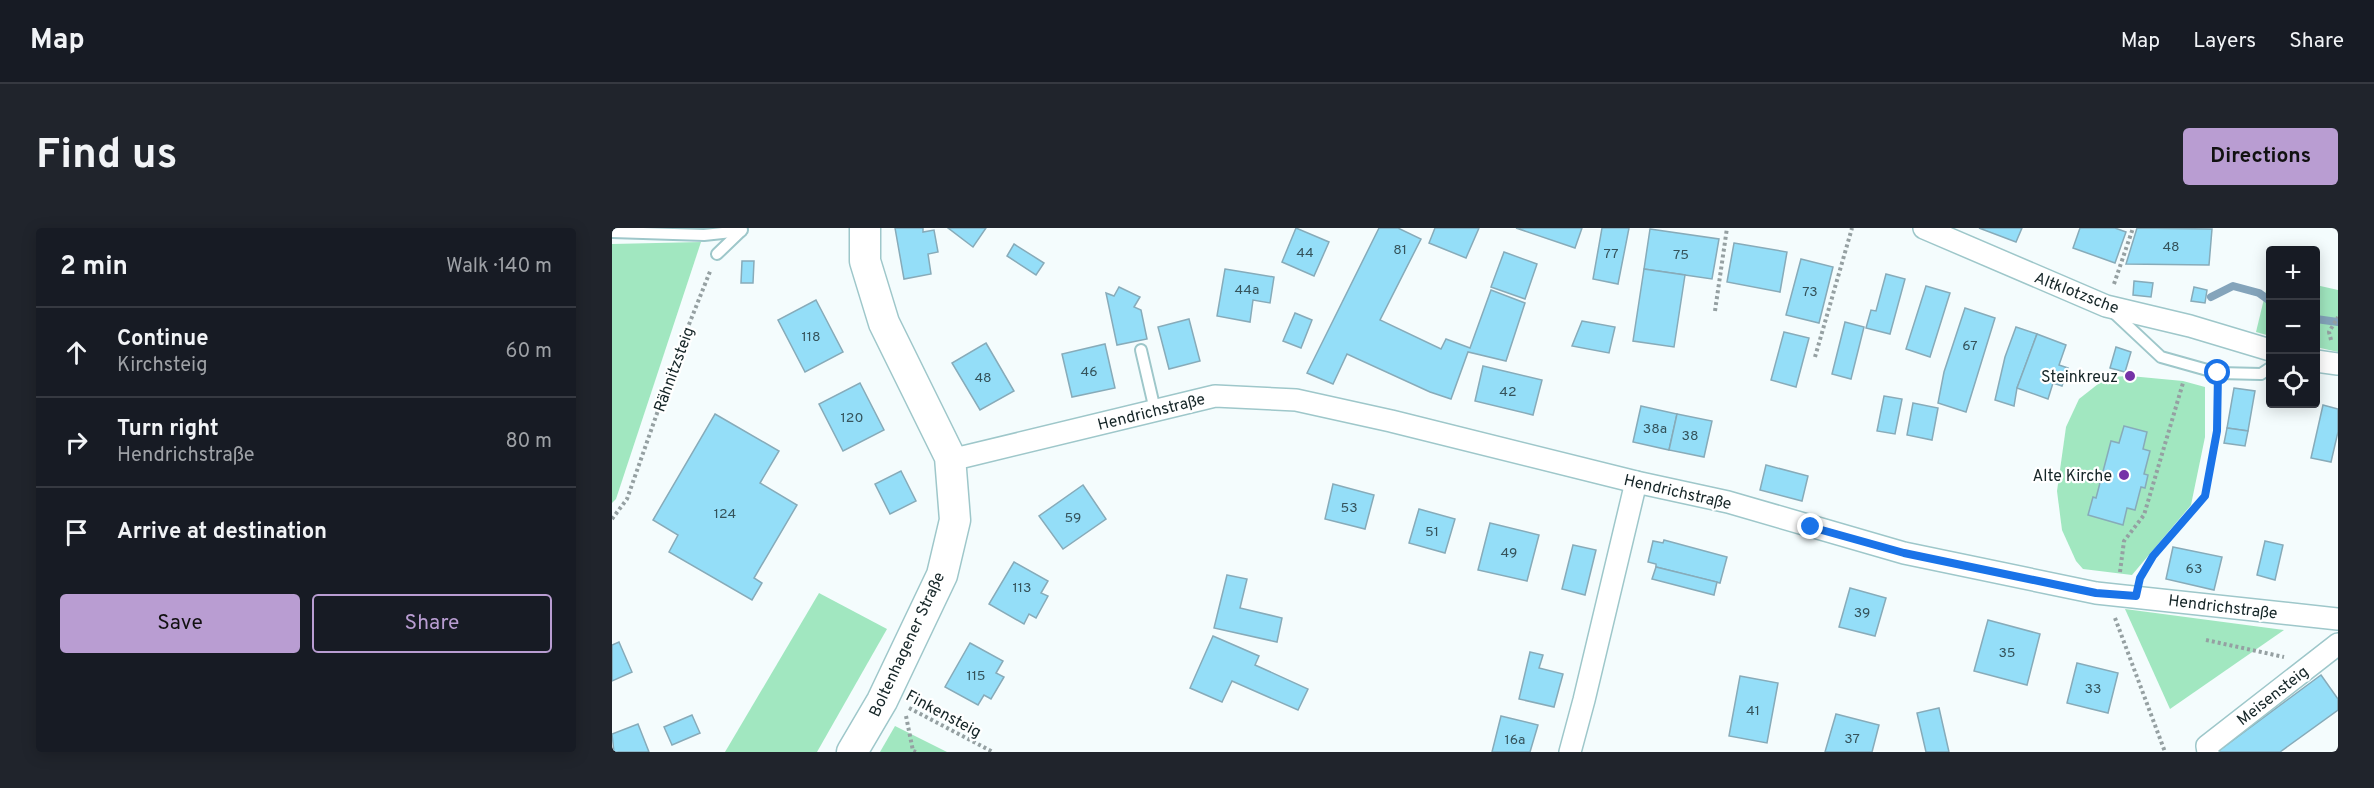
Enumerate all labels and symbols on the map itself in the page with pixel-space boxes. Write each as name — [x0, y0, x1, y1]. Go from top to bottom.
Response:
house number: 48 — [2162, 239, 2180, 256]
house number: 81 — [1393, 242, 1407, 259]
house number: 44 — [1296, 245, 1314, 262]
house number: 77 — [1603, 246, 1619, 263]
house number: 75 — [1673, 247, 1689, 264]
street label: Altklotzsche — [2031, 269, 2122, 319]
house number: 44a — [1235, 282, 1259, 299]
house number: 73 — [1802, 284, 1818, 301]
street label: Rähnitzsteig — [650, 324, 700, 415]
house number: 118 — [802, 329, 821, 346]
house number: 67 — [1962, 338, 1978, 355]
route start — [2204, 359, 2230, 385]
house number: 46 — [1080, 364, 1098, 381]
place label: Steinkreuz — [2041, 368, 2118, 388]
marker: Steinkreuz — [2123, 369, 2137, 383]
house number: 48 — [974, 370, 992, 387]
house number: 42 — [1499, 384, 1517, 401]
street label: Hendrichstraße — [1096, 390, 1207, 436]
house number: 120 — [841, 410, 863, 427]
house number: 38a — [1643, 421, 1667, 438]
house number: 38 — [1682, 428, 1698, 445]
place label: Alte Kirche — [2032, 467, 2112, 487]
marker: Alte Kirche — [2117, 468, 2131, 482]
street label: Hendrichstraße — [1622, 471, 1733, 515]
house number: 53 — [1340, 500, 1358, 517]
house number: 124 — [714, 506, 736, 523]
house number: 59 — [1065, 510, 1081, 527]
route end — [1797, 513, 1823, 539]
house number: 51 — [1425, 524, 1439, 541]
house number: 49 — [1501, 545, 1517, 562]
house number: 63 — [2186, 561, 2202, 578]
street label: Boltenhagener Straße — [865, 569, 950, 720]
house number: 113 — [1013, 580, 1031, 597]
street label: Hendrichstraße — [2167, 591, 2279, 625]
house number: 39 — [1854, 605, 1870, 622]
house number: 35 — [1998, 645, 2016, 662]
street label: Meisensteig — [2233, 662, 2313, 731]
house number: 115 — [966, 668, 986, 685]
house number: 33 — [2085, 681, 2101, 698]
street label: Finkensteig — [902, 687, 984, 743]
house number: 41 — [1746, 703, 1760, 720]
house number: 37 — [1844, 731, 1860, 748]
house number: 16a — [1505, 732, 1525, 749]

